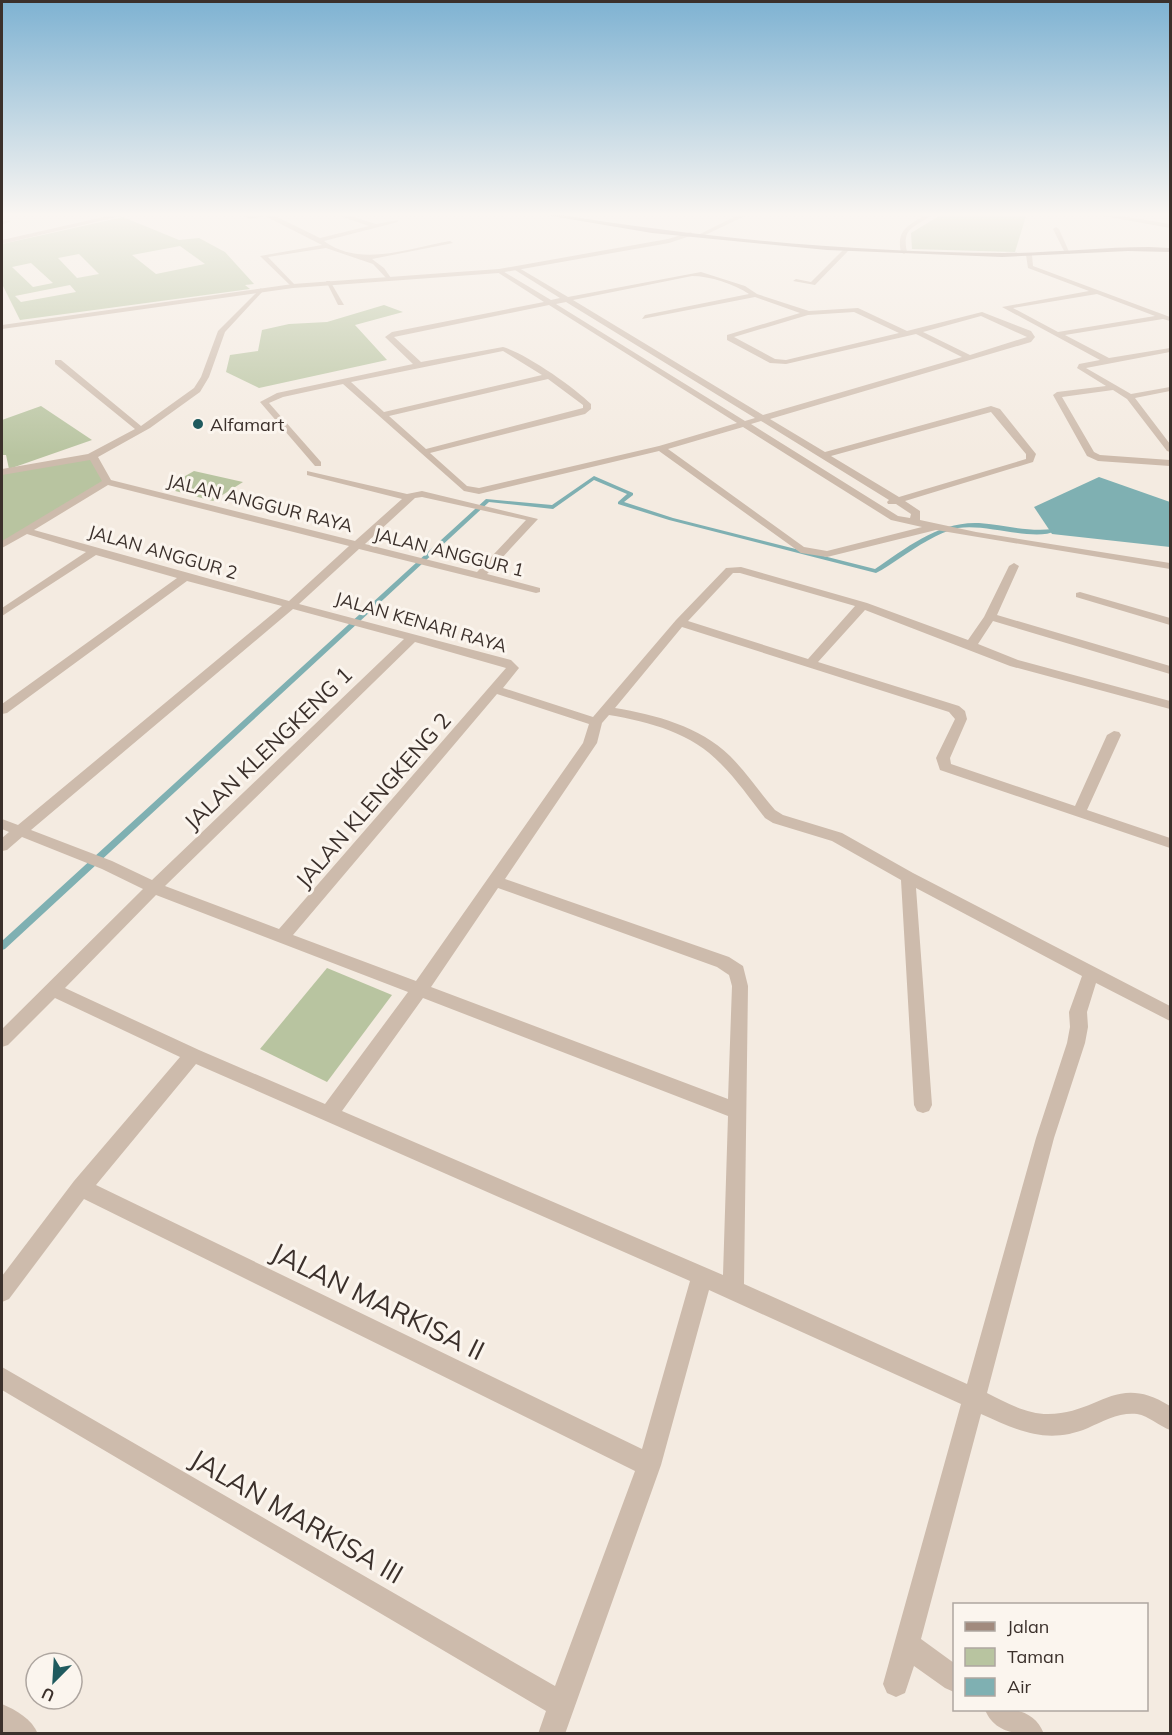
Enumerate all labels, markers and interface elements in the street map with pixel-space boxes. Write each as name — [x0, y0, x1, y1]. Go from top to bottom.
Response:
place label: Alfamart — [210, 413, 284, 436]
marker: Alfamart — [191, 417, 205, 431]
street label: JALAN ANGGUR RAYA — [165, 469, 355, 537]
street label: JALAN ANGGUR 2 — [86, 520, 240, 584]
street label: JALAN ANGGUR 1 — [371, 522, 527, 582]
street label: JALAN KENARI RAYA — [332, 586, 510, 658]
street label: JALAN KLENGKENG 1 — [178, 660, 358, 836]
street label: JALAN KLENGKENG 2 — [289, 707, 457, 893]
street label: JALAN MARKISA II — [266, 1235, 490, 1367]
street label: JALAN MARKISA III — [184, 1441, 410, 1591]
legend — [953, 1603, 1148, 1711]
text: Jalan — [1007, 1615, 1049, 1638]
text: Taman — [1007, 1645, 1064, 1668]
north arrow — [24, 1651, 84, 1711]
text: Air — [1007, 1675, 1032, 1698]
text: U — [38, 1683, 57, 1706]

